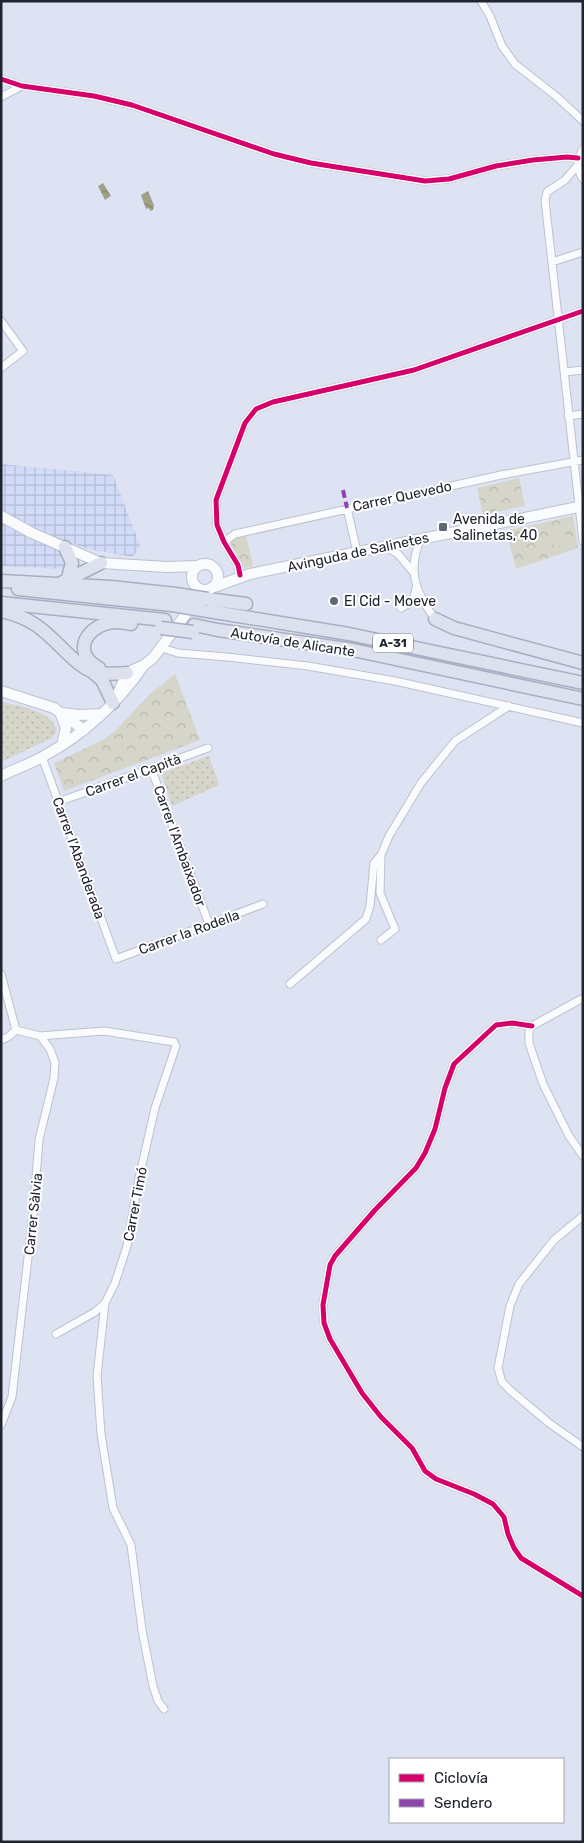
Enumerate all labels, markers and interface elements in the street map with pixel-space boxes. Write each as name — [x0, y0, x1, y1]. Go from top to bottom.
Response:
street label: Carrer Quevedo — [351, 478, 453, 515]
place label: Avenida de Salinetas, 40 — [453, 511, 537, 544]
marker: Avenida de Salinetas, 40 — [437, 521, 449, 533]
street label: Avinguda de Salinetes — [286, 529, 430, 576]
place label: El Cid - Moeve — [344, 593, 436, 610]
marker: El Cid - Moeve — [328, 595, 340, 607]
street label: Autovía de Alicante — [229, 624, 357, 661]
road number: A-31 — [373, 634, 413, 652]
street label: Carrer el Capità — [83, 750, 183, 801]
street label: Carrer l'Ambaixador — [150, 783, 210, 910]
street label: Carrer l'Abanderada — [49, 795, 108, 921]
street label: Carrer la Rodella — [136, 906, 242, 959]
street label: Carrer Timó — [120, 1165, 151, 1243]
street label: Carrer Sàlvia — [21, 1172, 46, 1256]
legend — [389, 1758, 564, 1823]
text: Ciclovía — [434, 1769, 488, 1787]
text: Sendero — [434, 1794, 492, 1812]

